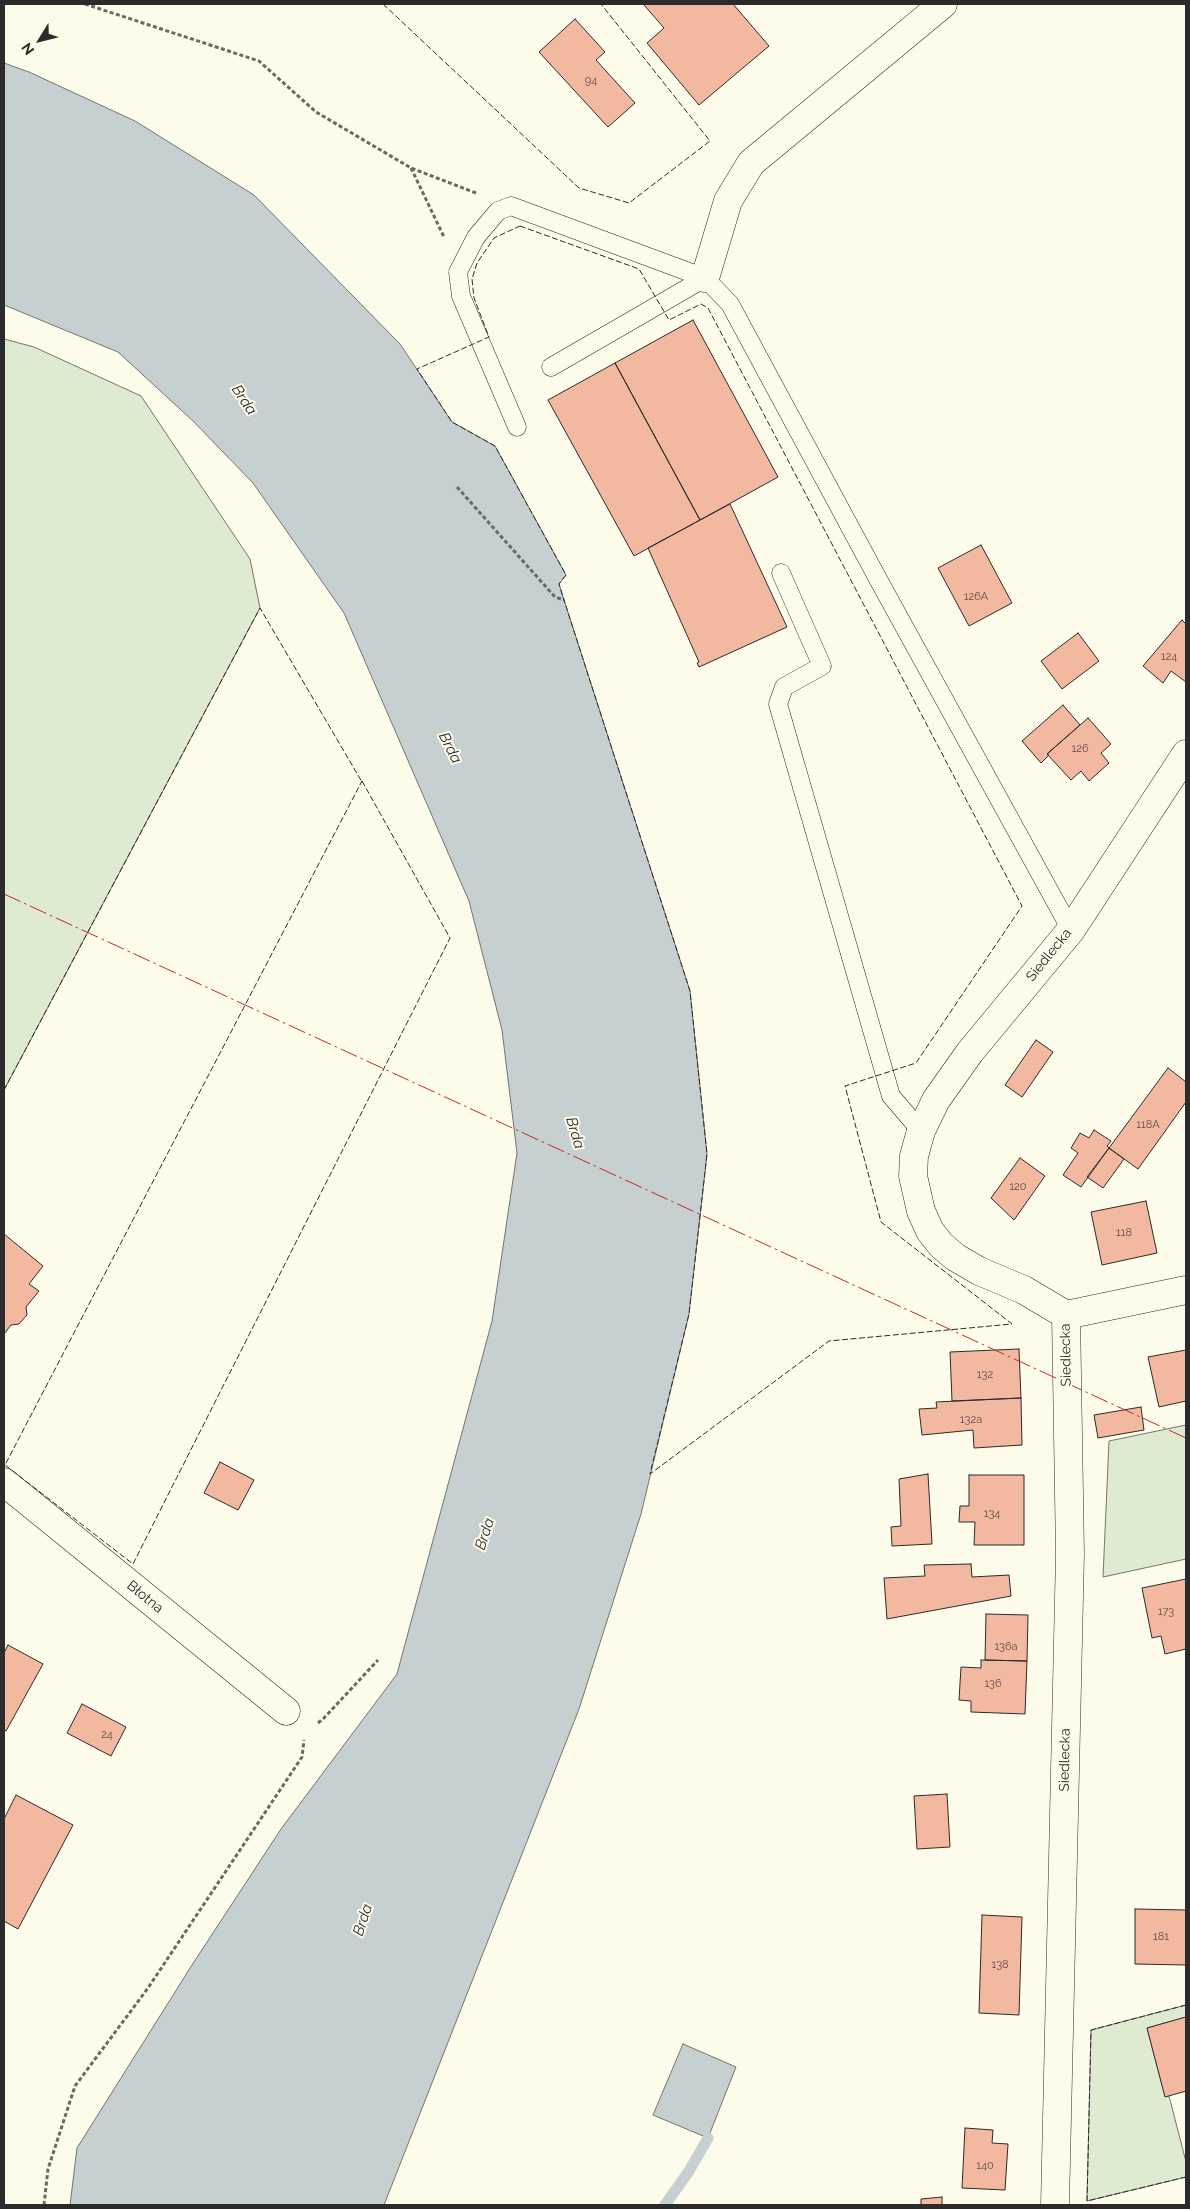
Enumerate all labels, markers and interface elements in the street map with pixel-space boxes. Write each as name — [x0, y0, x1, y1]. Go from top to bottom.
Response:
north arrow — [15, 15, 65, 65]
text: N — [18, 40, 37, 58]
house number: 94 — [585, 74, 597, 88]
water label: Brda — [227, 381, 261, 419]
house number: 126A — [964, 590, 988, 604]
house number: 124 — [1161, 650, 1177, 664]
water label: Brda — [435, 729, 465, 767]
house number: 126 — [1071, 742, 1089, 756]
street label: Siedlecka — [1023, 925, 1075, 985]
water label: Brda — [562, 1115, 588, 1151]
house number: 118A — [1136, 1118, 1160, 1132]
house number: 120 — [1009, 1180, 1027, 1194]
house number: 118 — [1116, 1226, 1132, 1240]
street label: Siedlecka — [1057, 1323, 1075, 1387]
house number: 132 — [977, 1368, 993, 1382]
house number: 132a — [960, 1413, 982, 1427]
house number: 134 — [984, 1507, 1000, 1521]
water label: Brda — [471, 1516, 499, 1552]
street label: Błotna — [123, 1577, 167, 1617]
house number: 173 — [1158, 1605, 1174, 1619]
house number: 136a — [994, 1640, 1018, 1654]
house number: 136 — [984, 1677, 1002, 1691]
house number: 24 — [101, 1728, 113, 1742]
street label: Siedlecka — [1056, 1728, 1074, 1792]
water label: Brda — [349, 1902, 377, 1938]
house number: 181 — [1153, 1930, 1169, 1944]
house number: 138 — [991, 1958, 1009, 1972]
house number: 140 — [976, 2159, 994, 2173]

